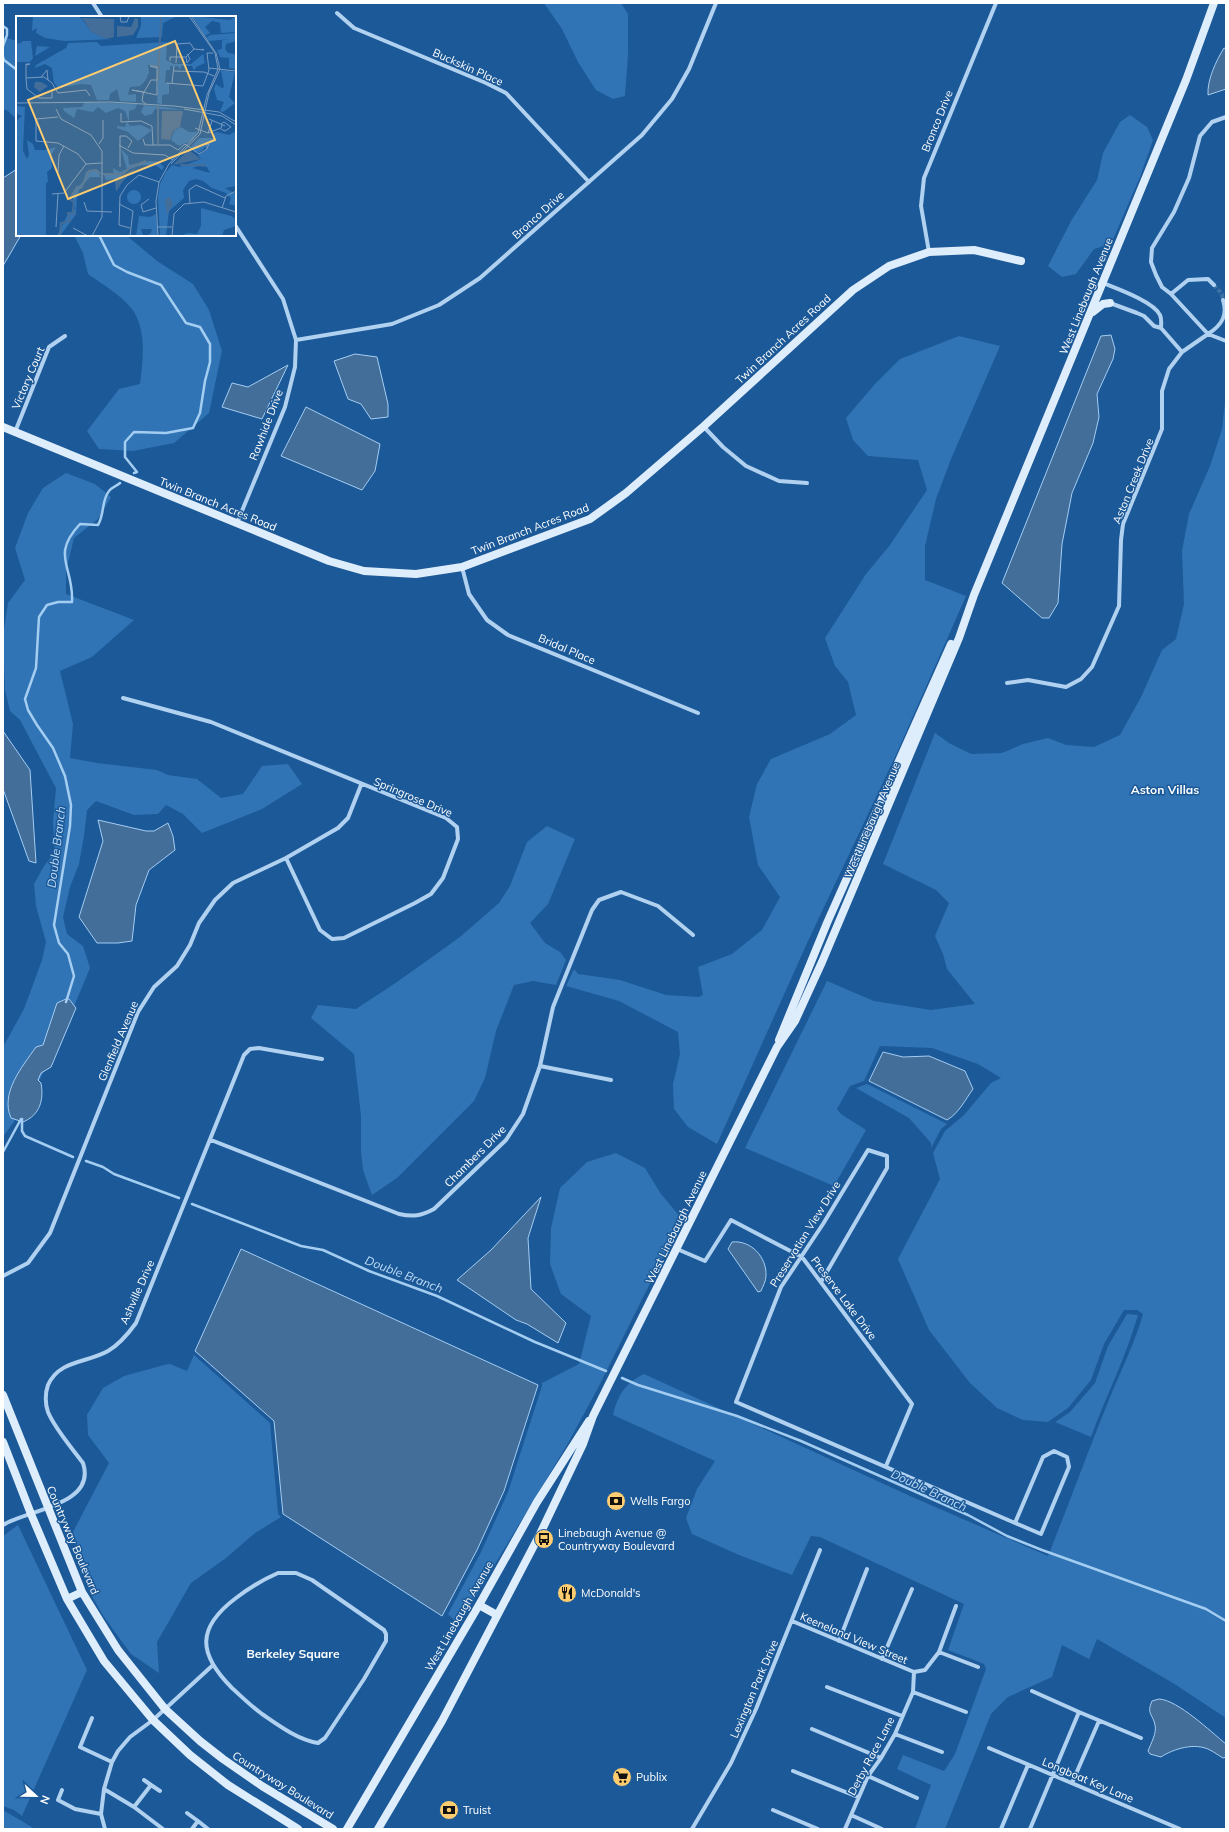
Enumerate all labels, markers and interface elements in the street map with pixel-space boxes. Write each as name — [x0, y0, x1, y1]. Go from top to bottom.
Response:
inset map — [16, 16, 236, 236]
street label: Buckskin Place — [431, 45, 505, 89]
street label: Bronco Drive — [918, 88, 956, 154]
street label: Bronco Drive — [509, 188, 567, 242]
street label: West Linebaugh Avenue — [1056, 236, 1116, 356]
street label: Twin Branch Acres Road — [732, 291, 834, 387]
street label: Victory Court — [9, 344, 48, 411]
street label: Rawhide Drive — [246, 388, 286, 462]
street label: Aston Creek Drive — [1109, 436, 1157, 526]
street label: Twin Branch Acres Road — [157, 474, 279, 534]
street label: Twin Branch Acres Road — [469, 500, 591, 558]
street label: Bridal Place — [536, 631, 598, 667]
street label: West Linebaugh Avenue — [841, 760, 903, 880]
street label: Springrose Drive — [371, 774, 455, 820]
district label: Aston Villas — [1131, 782, 1199, 797]
water label: Double Branch — [44, 805, 68, 889]
street label: Glenfield Avenue — [95, 999, 141, 1083]
street label: Chambers Drive — [441, 1122, 509, 1190]
street label: West Linebaugh Avenue — [642, 1168, 710, 1286]
street label: Preservation View Drive — [767, 1178, 843, 1290]
water label: Double Branch — [363, 1252, 445, 1296]
street label: Preserve Lake Drive — [808, 1253, 880, 1343]
street label: Ashville Drive — [117, 1258, 157, 1326]
water label: Double Branch — [889, 1466, 969, 1514]
street label: Countryway Boulevard — [44, 1484, 102, 1596]
bank icon: Wells Fargo — [605, 1490, 627, 1512]
place label: Wells Fargo — [630, 1494, 691, 1508]
place label: Linebaugh Avenue @ Countryway Boulevard — [558, 1526, 675, 1553]
bus stop icon: Linebaugh Avenue @ Countryway Boulevard — [533, 1528, 555, 1550]
street label: West Linebaugh Avenue — [422, 1559, 496, 1673]
restaurant icon: McDonald's — [556, 1582, 578, 1604]
place label: McDonald's — [581, 1586, 641, 1600]
street label: Keeneland View Street — [798, 1609, 910, 1667]
street label: Lexington Park Drive — [727, 1638, 781, 1740]
district label: Berkeley Square — [246, 1646, 340, 1661]
street label: Derby Race Lane — [844, 1714, 898, 1798]
street label: Countryway Boulevard — [230, 1748, 336, 1822]
street label: Longboat Key Lane — [1040, 1754, 1136, 1806]
supermarket icon: Publix — [611, 1766, 633, 1788]
place label: Publix — [636, 1770, 667, 1784]
north arrow — [16, 1776, 56, 1816]
text: N — [37, 1793, 53, 1806]
bank icon: Truist — [438, 1799, 460, 1821]
place label: Truist — [463, 1803, 491, 1817]

